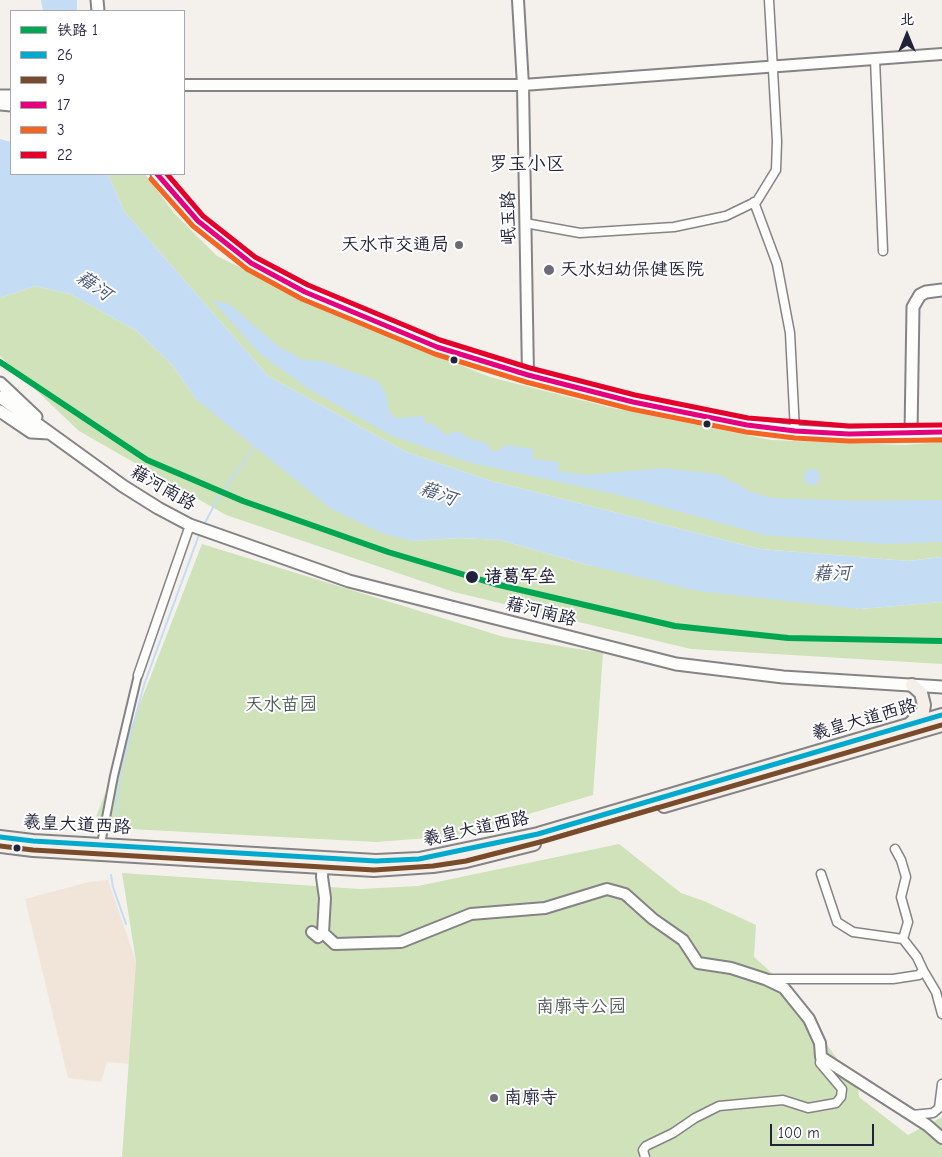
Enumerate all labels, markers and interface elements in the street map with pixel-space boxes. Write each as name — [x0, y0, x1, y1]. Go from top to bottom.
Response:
legend — [10, 10, 185, 175]
north arrow — [882, 10, 932, 60]
text: 北 — [900, 11, 914, 28]
text: 铁路 1 — [57, 21, 98, 39]
text: 26 — [57, 46, 73, 64]
text: 9 — [57, 71, 65, 89]
text: 17 — [57, 96, 70, 114]
text: 3 — [57, 121, 65, 139]
text: 22 — [57, 146, 73, 164]
district label: 罗玉小区 — [489, 154, 565, 176]
street label: 岷玉路 — [498, 191, 520, 245]
place label: 天水市交通局 — [341, 234, 449, 256]
marker: 天水市交通局 — [453, 239, 465, 251]
place label: 天水妇幼保健医院 — [560, 259, 704, 281]
marker: 天水妇幼保健医院 — [542, 263, 556, 277]
water label: 藉河 — [72, 266, 116, 306]
unlabelled marker — [449, 355, 459, 365]
unlabelled marker — [702, 419, 712, 429]
street label: 藉河南路 — [126, 461, 200, 515]
water label: 藉河 — [416, 477, 460, 511]
water label: 藉河 — [813, 562, 851, 586]
place label: 诸葛军垒 — [484, 566, 556, 588]
marker: 诸葛军垒 — [464, 569, 480, 585]
street label: 藉河南路 — [503, 593, 579, 631]
park label: 天水苗园 — [245, 694, 317, 716]
street label: 羲皇大道西路 — [809, 695, 919, 745]
street label: 羲皇大道西路 — [421, 807, 531, 851]
street label: 羲皇大道西路 — [23, 811, 131, 839]
unlabelled marker — [12, 843, 22, 853]
park label: 南廓寺公园 — [536, 996, 626, 1018]
place label: 南廓寺 — [504, 1087, 558, 1109]
marker: 南廓寺 — [488, 1092, 500, 1104]
scale bar — [772, 1114, 876, 1146]
text: 100 m — [778, 1124, 820, 1142]

